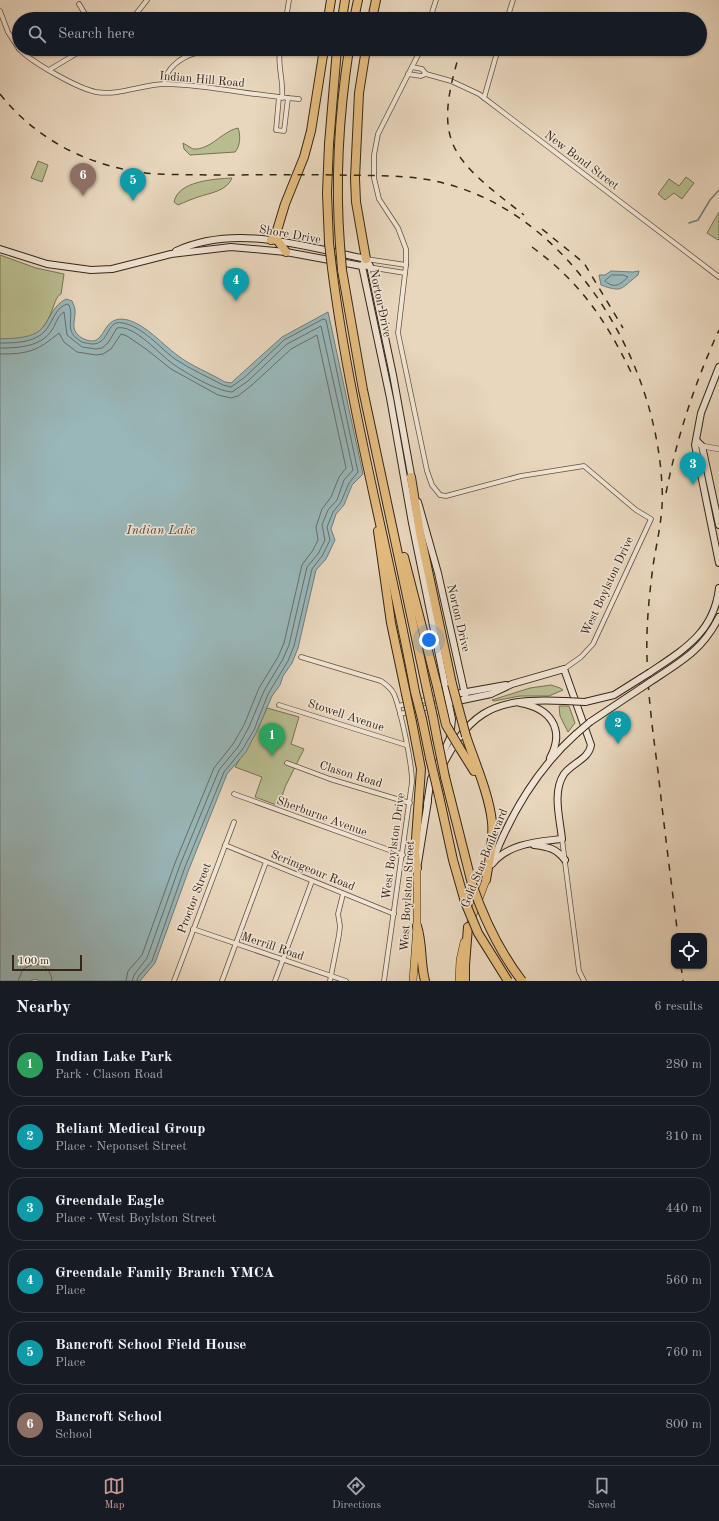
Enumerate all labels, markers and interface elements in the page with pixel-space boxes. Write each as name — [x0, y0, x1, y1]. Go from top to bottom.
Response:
search box — [12, 12, 707, 56]
icon: search — [26, 23, 48, 45]
text: Search here — [58, 27, 135, 42]
street label: Indian Hill Road — [159, 70, 245, 90]
street label: New Bond Street — [542, 129, 621, 193]
pin: 6 — [70, 163, 96, 196]
pin: 5 — [120, 168, 146, 201]
street label: Shore Drive — [258, 224, 322, 246]
pin: 4 — [223, 268, 249, 301]
street label: Norton Drive — [367, 268, 393, 339]
pin: 3 — [680, 452, 706, 485]
water label: Indian Lake — [125, 524, 196, 537]
street label: West Boylston Drive — [580, 535, 636, 638]
street label: Norton Drive — [444, 583, 472, 654]
your location — [419, 630, 439, 650]
street label: Stowell Avenue — [306, 698, 386, 734]
pin: 2 — [605, 711, 631, 744]
pin: 1 — [259, 723, 285, 756]
street label: Clason Road — [318, 760, 384, 790]
street label: West Boylston Drive — [381, 791, 408, 900]
street label: Sherburne Avenue — [275, 795, 369, 839]
street label: Gold Star Boulevard — [460, 807, 510, 910]
street label: West Boylston Street — [399, 840, 417, 952]
street label: Scrimgeour Road — [269, 849, 356, 893]
street label: Proctor Street — [176, 861, 214, 935]
street label: Merrill Road — [240, 931, 305, 963]
map controls — [671, 933, 707, 969]
button: locate — [671, 933, 707, 969]
scale bar — [12, 953, 82, 972]
text: 100 m — [18, 956, 49, 967]
text: Nearby — [16, 999, 71, 1016]
text: 6 results — [654, 1000, 703, 1013]
text: Indian Lake Park — [55, 1050, 172, 1065]
text: 1 — [26, 1058, 34, 1071]
text: 280 m — [665, 1058, 702, 1071]
text: Park · Clason Road — [55, 1068, 163, 1081]
text: Reliant Medical Group — [55, 1122, 205, 1137]
text: 2 — [26, 1130, 34, 1143]
text: 310 m — [665, 1130, 702, 1143]
text: Place · Neponset Street — [55, 1140, 187, 1153]
text: Greendale Eagle — [55, 1194, 164, 1209]
text: 3 — [26, 1202, 34, 1215]
text: 440 m — [665, 1202, 702, 1215]
text: Place · West Boylston Street — [55, 1212, 216, 1225]
text: Greendale Family Branch YMCA — [55, 1266, 274, 1281]
text: 4 — [26, 1274, 34, 1287]
text: 560 m — [665, 1274, 702, 1287]
text: Place — [55, 1284, 85, 1297]
text: Bancroft School Field House — [55, 1338, 246, 1353]
text: 5 — [26, 1346, 34, 1359]
text: 760 m — [665, 1346, 702, 1359]
text: Place — [55, 1356, 85, 1369]
text: Bancroft School — [55, 1410, 162, 1425]
text: 6 — [26, 1418, 34, 1431]
text: 800 m — [665, 1418, 702, 1431]
text: School — [55, 1428, 92, 1441]
tab: Map — [103, 1475, 125, 1513]
tab: Directions — [332, 1475, 381, 1513]
tab: Saved — [588, 1475, 616, 1513]

